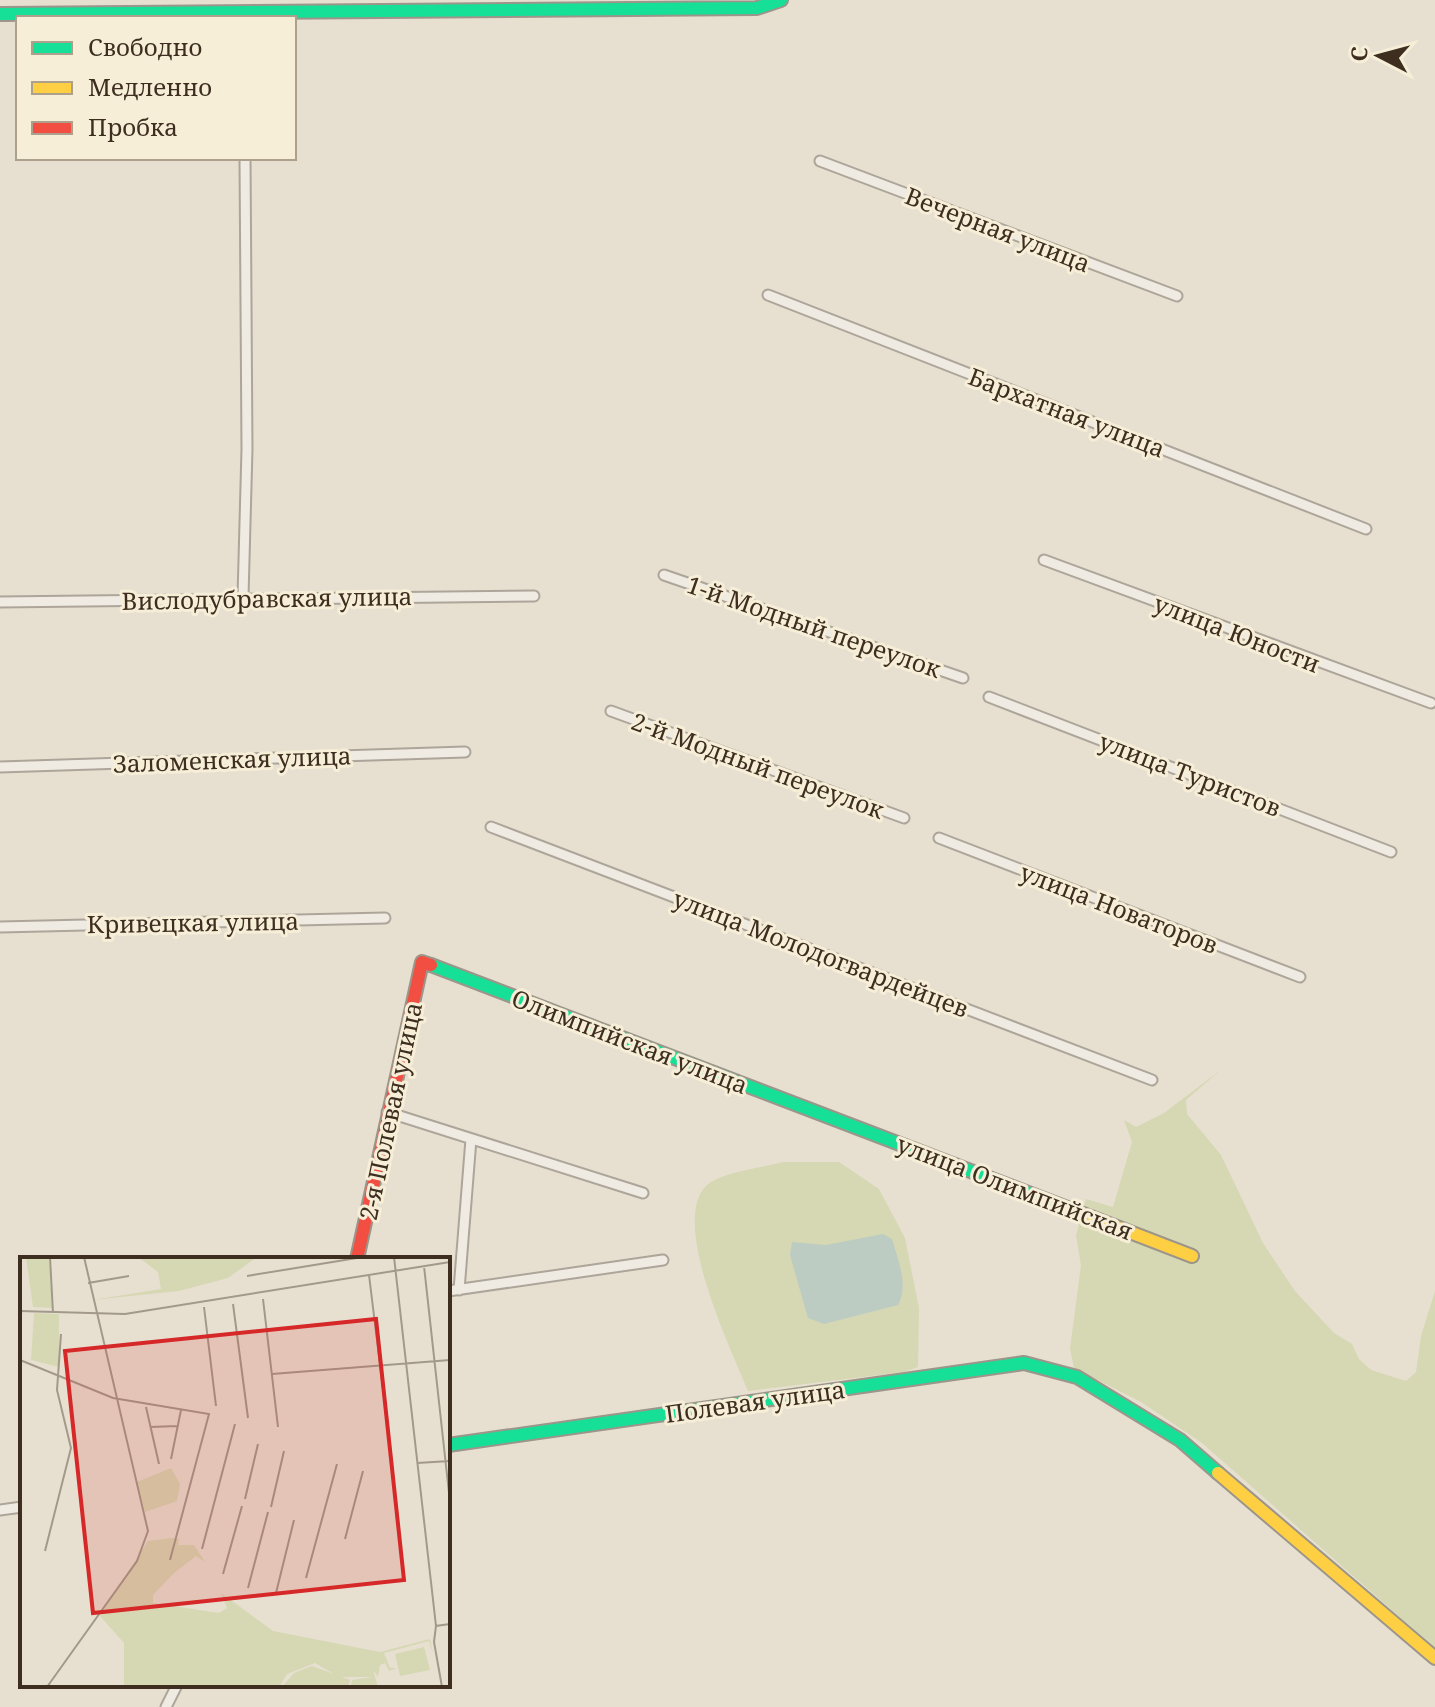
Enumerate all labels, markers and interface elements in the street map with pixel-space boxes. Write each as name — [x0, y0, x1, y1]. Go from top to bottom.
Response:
legend — [16, 16, 296, 160]
north arrow — [1339, 16, 1419, 96]
text: Свободно — [88, 30, 202, 63]
text: С — [1342, 45, 1374, 63]
text: Медленно — [88, 70, 212, 103]
text: Пробка — [88, 110, 178, 143]
street label: Вечерная улица — [901, 179, 1095, 279]
street label: Бархатная улица — [964, 359, 1170, 465]
street label: 1-й Модный переулок — [683, 567, 946, 685]
street label: Вислодубравская улица — [121, 579, 413, 617]
street label: улица Юности — [1149, 586, 1325, 680]
street label: 2-й Модный переулок — [627, 704, 890, 826]
street label: улица Туристов — [1094, 724, 1286, 824]
street label: Заломенская улица — [112, 738, 352, 780]
street label: улица Новаторов — [1015, 855, 1223, 961]
street label: улица Молодогвардейцев — [669, 881, 973, 1025]
street label: Кривецкая улица — [87, 904, 299, 940]
street label: Олимпийская улица — [507, 981, 753, 1101]
street label: 2-я Полевая улица — [351, 999, 429, 1223]
street label: улица Олимпийская — [892, 1127, 1138, 1247]
inset map — [20, 1257, 450, 1687]
street label: Полевая улица — [663, 1372, 847, 1430]

